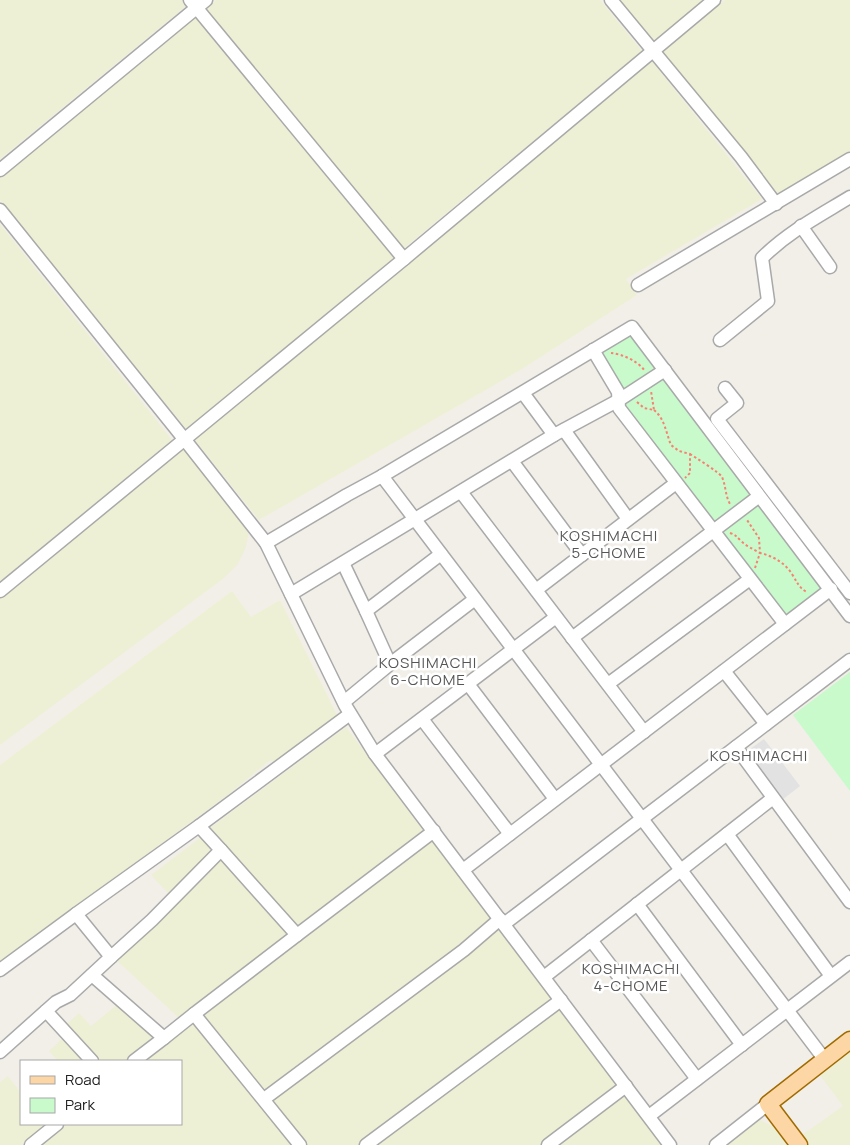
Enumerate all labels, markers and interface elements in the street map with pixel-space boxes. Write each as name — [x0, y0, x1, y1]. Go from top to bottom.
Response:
district label: KOSHIMACHI 5-CHOME — [560, 525, 658, 563]
district label: KOSHIMACHI 6-CHOME — [379, 652, 477, 690]
district label: KOSHIMACHI — [710, 745, 808, 766]
district label: KOSHIMACHI 4-CHOME — [582, 958, 680, 996]
legend — [20, 1060, 182, 1125]
text: Road — [65, 1069, 101, 1090]
text: Park — [65, 1094, 95, 1115]

